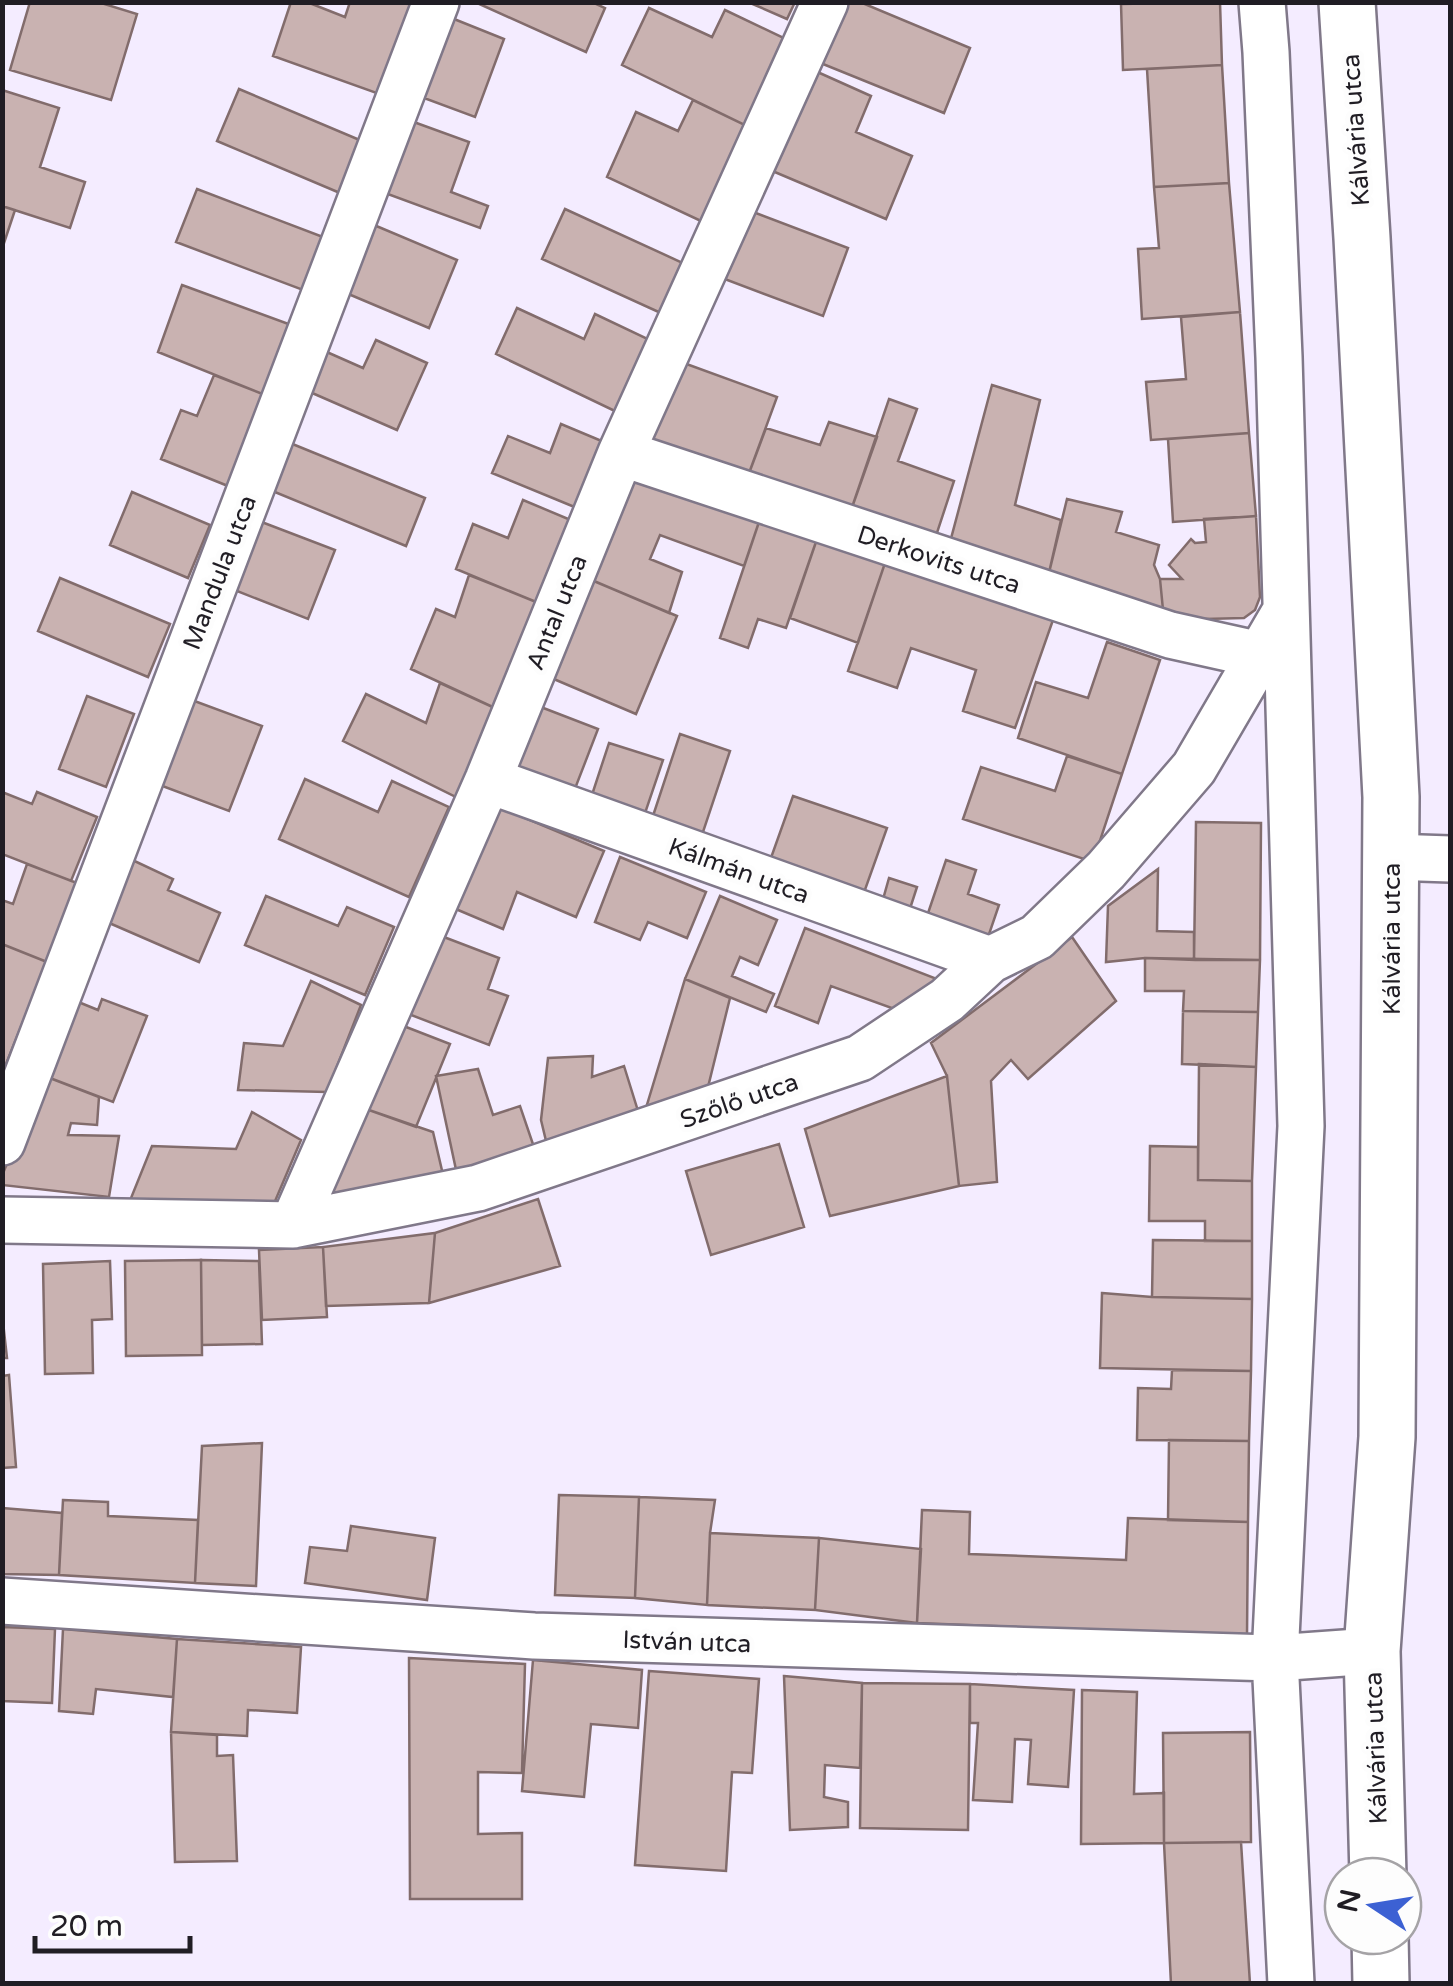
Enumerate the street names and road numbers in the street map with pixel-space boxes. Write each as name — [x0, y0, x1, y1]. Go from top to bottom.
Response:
street label: Kálvária utca — [1336, 53, 1376, 207]
street label: Mandula utca — [177, 491, 263, 654]
street label: Derkovits utca — [853, 519, 1024, 600]
street label: Antal utca — [520, 550, 594, 674]
street label: Kálmán utca — [664, 832, 813, 910]
street label: Kálvária utca — [1377, 863, 1407, 1015]
street label: Szőlő utca — [676, 1067, 802, 1135]
street label: István utca — [622, 1625, 752, 1659]
street label: Kálvária utca — [1358, 1671, 1394, 1825]

